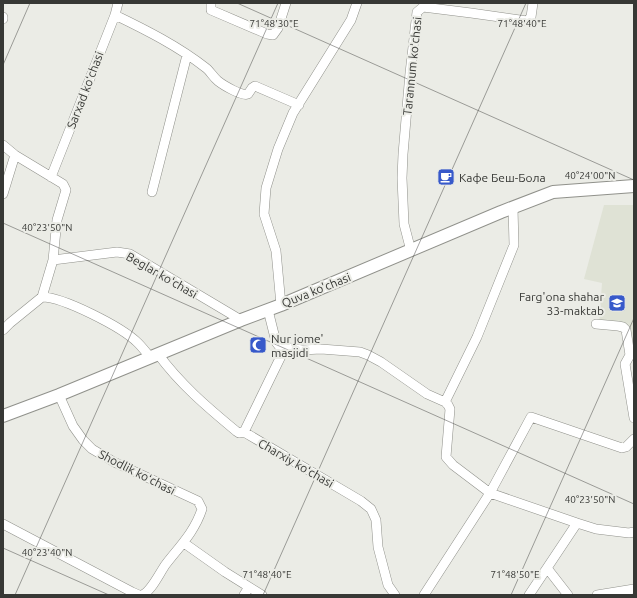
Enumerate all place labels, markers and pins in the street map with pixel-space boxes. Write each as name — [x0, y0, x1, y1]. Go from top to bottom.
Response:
cafe icon: Кафе Беш-Бола — [436, 167, 456, 187]
place label: Кафе Беш-Бола — [459, 171, 546, 184]
place label: Farg'ona shahar 33-maktab — [519, 290, 604, 317]
school or university icon: Farg'ona shahar 33-maktab — [607, 293, 627, 313]
place label: Nur jome' masjidi — [271, 332, 323, 359]
mosque icon: Nur jome' masjidi — [248, 335, 268, 355]

